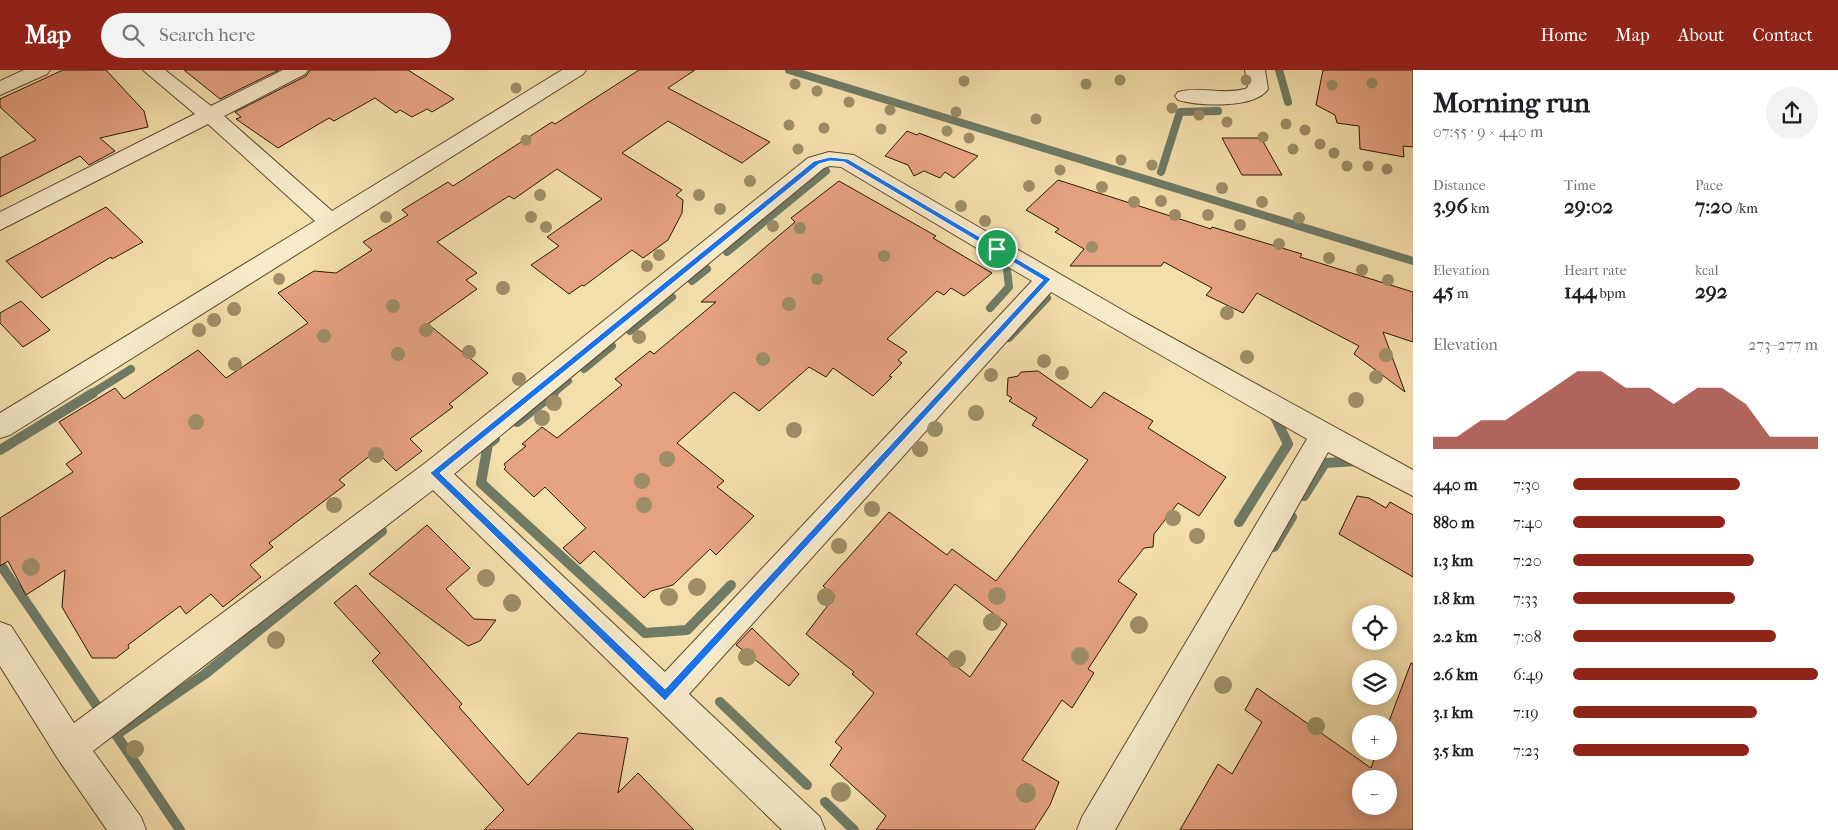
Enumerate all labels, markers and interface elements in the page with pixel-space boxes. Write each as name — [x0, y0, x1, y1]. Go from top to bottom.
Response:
search box — [101, 13, 451, 58]
text: Map — [25, 21, 71, 49]
icon: search — [119, 21, 147, 49]
text: Search here — [159, 24, 255, 46]
text: Home — [1540, 25, 1587, 46]
text: Map — [1615, 25, 1650, 46]
text: About — [1678, 25, 1724, 46]
text: Contact — [1752, 25, 1813, 46]
text: Morning run — [1433, 86, 1590, 119]
button: share — [1766, 87, 1818, 139]
text: 07:55 · 9 × 440 m — [1433, 122, 1543, 141]
text: Distance — [1433, 177, 1486, 194]
text: Time — [1564, 177, 1596, 194]
text: Pace — [1695, 177, 1723, 194]
text: 3.96 — [1433, 194, 1468, 218]
text: 29:02 — [1564, 194, 1613, 218]
text: 7:20 — [1695, 194, 1733, 218]
text: km — [1468, 200, 1490, 217]
text: /km — [1733, 200, 1758, 217]
pin — [976, 228, 1018, 270]
icon: arrive — [983, 235, 1011, 263]
text: Elevation — [1433, 262, 1490, 279]
text: Heart rate — [1564, 262, 1627, 279]
text: kcal — [1695, 262, 1719, 279]
text: 45 — [1433, 279, 1454, 303]
text: 144 — [1564, 279, 1596, 303]
text: 292 — [1695, 279, 1728, 303]
text: m — [1454, 285, 1469, 302]
text: bpm — [1596, 285, 1626, 302]
text: Elevation — [1433, 335, 1498, 354]
text: 273–277 m — [1748, 335, 1818, 354]
text: 440 m — [1433, 475, 1478, 494]
text: 7:30 — [1513, 475, 1540, 494]
text: 880 m — [1433, 513, 1475, 532]
text: 7:40 — [1513, 513, 1543, 532]
text: 1.3 km — [1433, 551, 1473, 570]
text: 7:20 — [1513, 551, 1542, 570]
text: 1.8 km — [1433, 589, 1475, 608]
text: 7:33 — [1513, 589, 1538, 608]
map controls — [1352, 605, 1397, 815]
button: locate — [1352, 605, 1397, 650]
text: 2.2 km — [1433, 627, 1478, 646]
text: 7:08 — [1513, 627, 1541, 646]
button: layers — [1352, 660, 1397, 705]
text: 2.6 km — [1433, 665, 1478, 684]
text: 6:49 — [1513, 665, 1543, 684]
text: 3.1 km — [1433, 703, 1473, 722]
text: 7:19 — [1513, 703, 1539, 722]
button: + — [1352, 715, 1397, 760]
text: 3.5 km — [1433, 741, 1474, 760]
text: 7:23 — [1513, 741, 1539, 760]
button: − — [1352, 770, 1397, 815]

